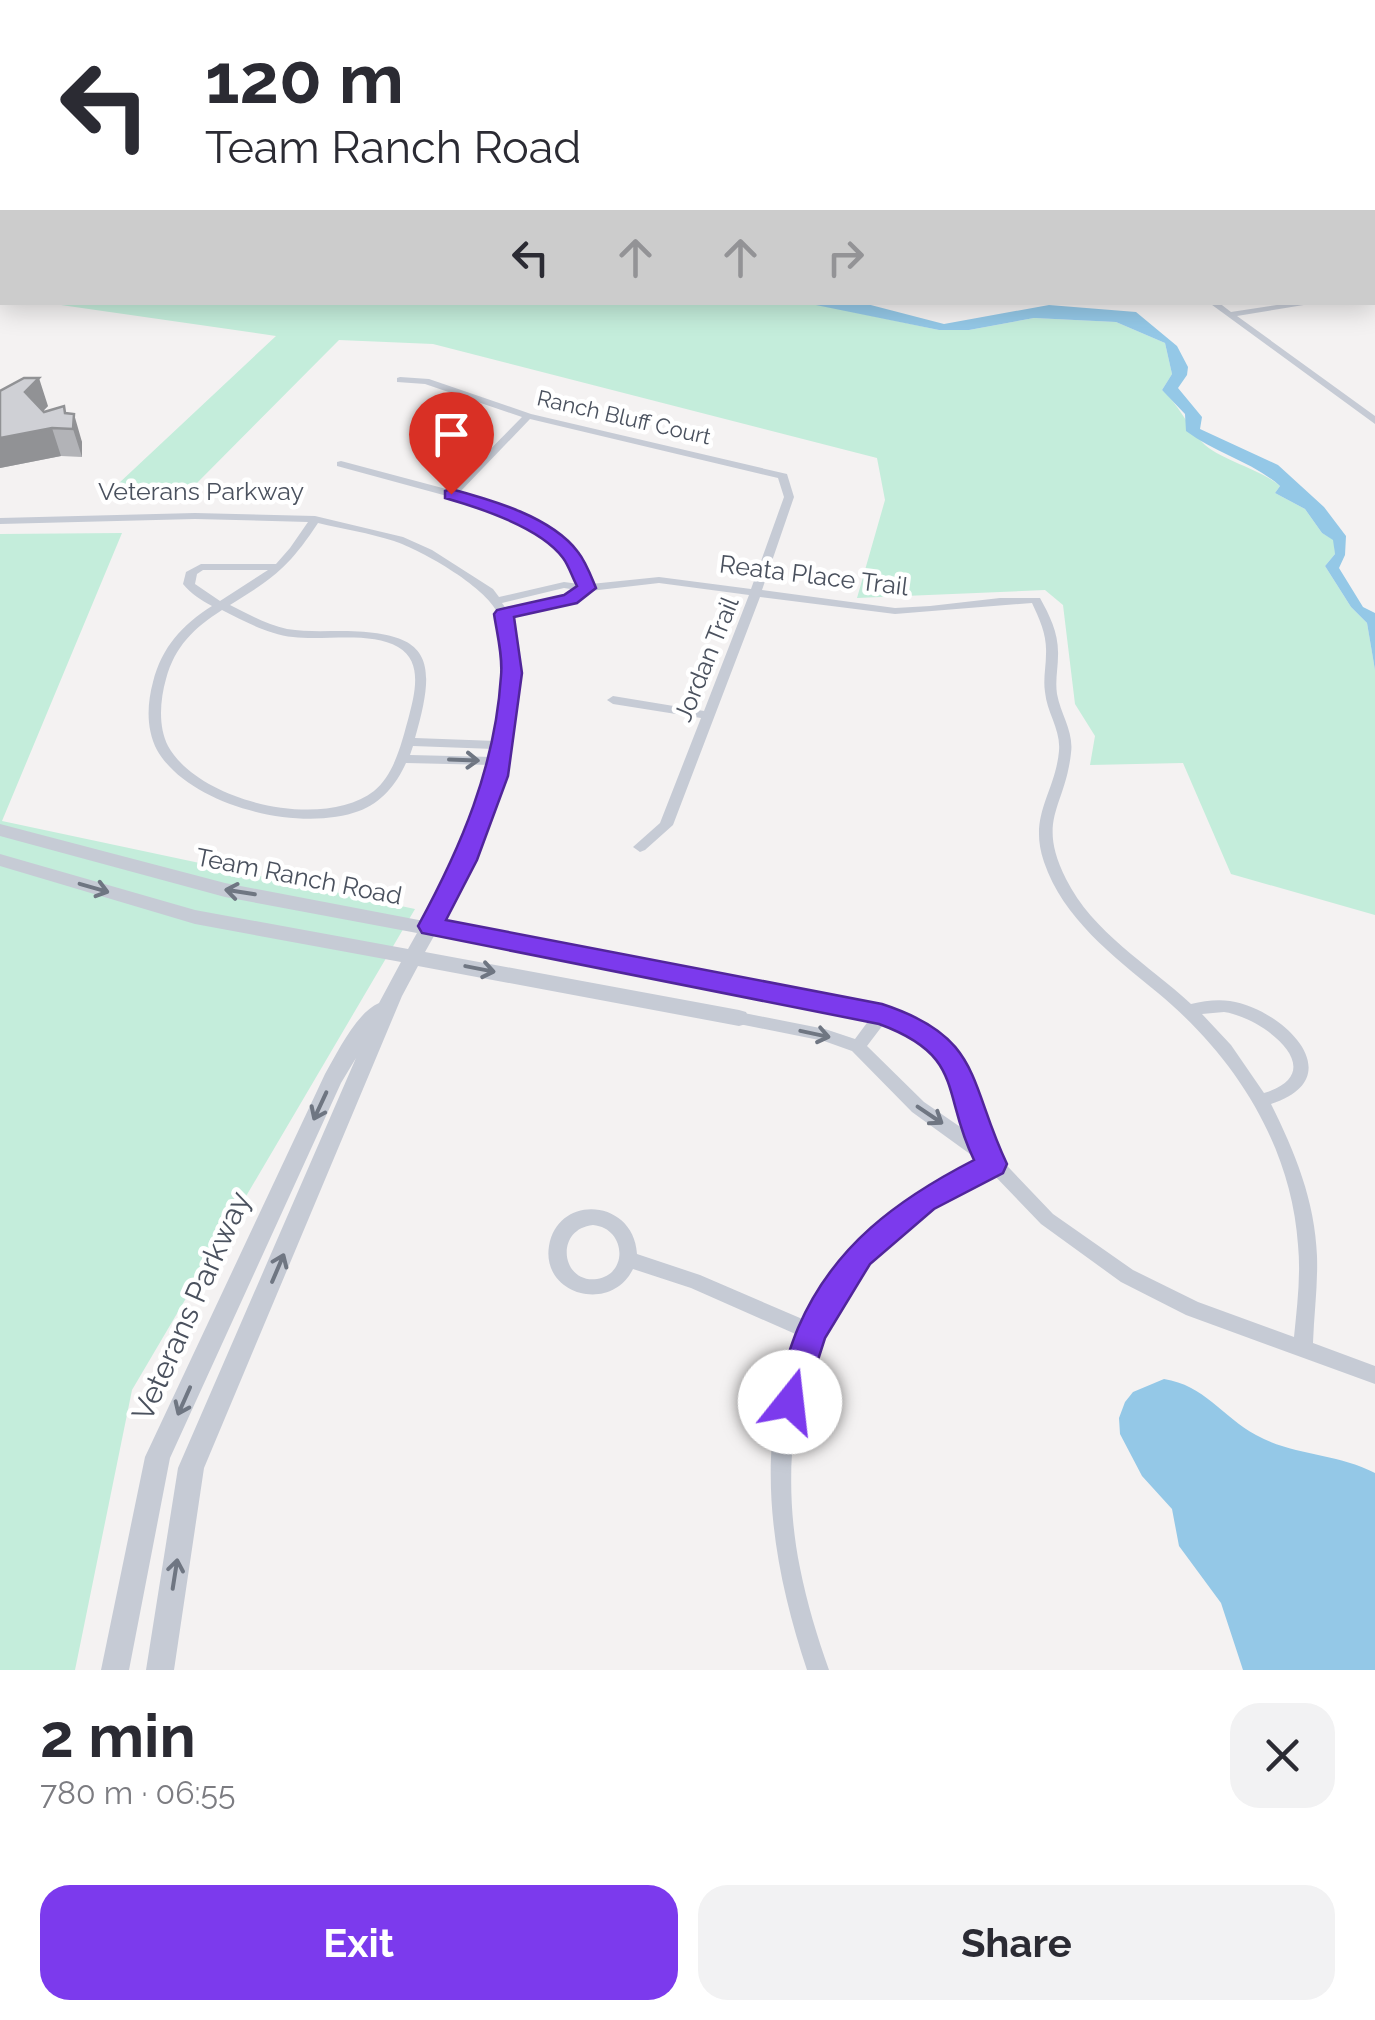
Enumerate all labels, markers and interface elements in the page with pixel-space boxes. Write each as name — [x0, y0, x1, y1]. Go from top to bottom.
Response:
text: 120 m — [205, 37, 404, 119]
icon: left — [40, 40, 170, 170]
text: Team Ranch Road — [205, 121, 581, 174]
icon: left — [503, 230, 558, 285]
icon: ahead — [608, 230, 663, 285]
icon: ahead — [713, 230, 768, 285]
icon: right — [818, 230, 873, 285]
street label: Ranch Bluff Court — [535, 384, 714, 450]
pin — [409, 392, 494, 495]
icon: arrive — [424, 407, 479, 462]
street label: Veterans Parkway — [98, 476, 304, 506]
street label: Reata Place Trail — [718, 549, 910, 601]
street label: Jordan Trail — [667, 592, 745, 726]
one-way arrow — [448, 751, 480, 770]
street label: Team Ranch Road — [194, 841, 404, 911]
one-way arrow — [77, 880, 109, 898]
one-way arrow — [224, 882, 257, 900]
one-way arrow — [463, 960, 495, 979]
one-way arrow — [798, 1025, 830, 1044]
one-way arrow — [309, 1090, 328, 1120]
one-way arrow — [915, 1104, 943, 1125]
street label: Veterans Parkway — [125, 1186, 257, 1426]
one-way arrow — [270, 1253, 288, 1284]
position arrow — [738, 1350, 842, 1454]
one-way arrow — [173, 1385, 192, 1415]
one-way arrow — [166, 1558, 185, 1590]
text: 2 min — [40, 1701, 196, 1771]
button: close — [1230, 1703, 1335, 1808]
text: 780 m · 06:55 — [40, 1774, 235, 1811]
button: Exit — [40, 1885, 678, 2000]
button: Share — [698, 1885, 1335, 2000]

